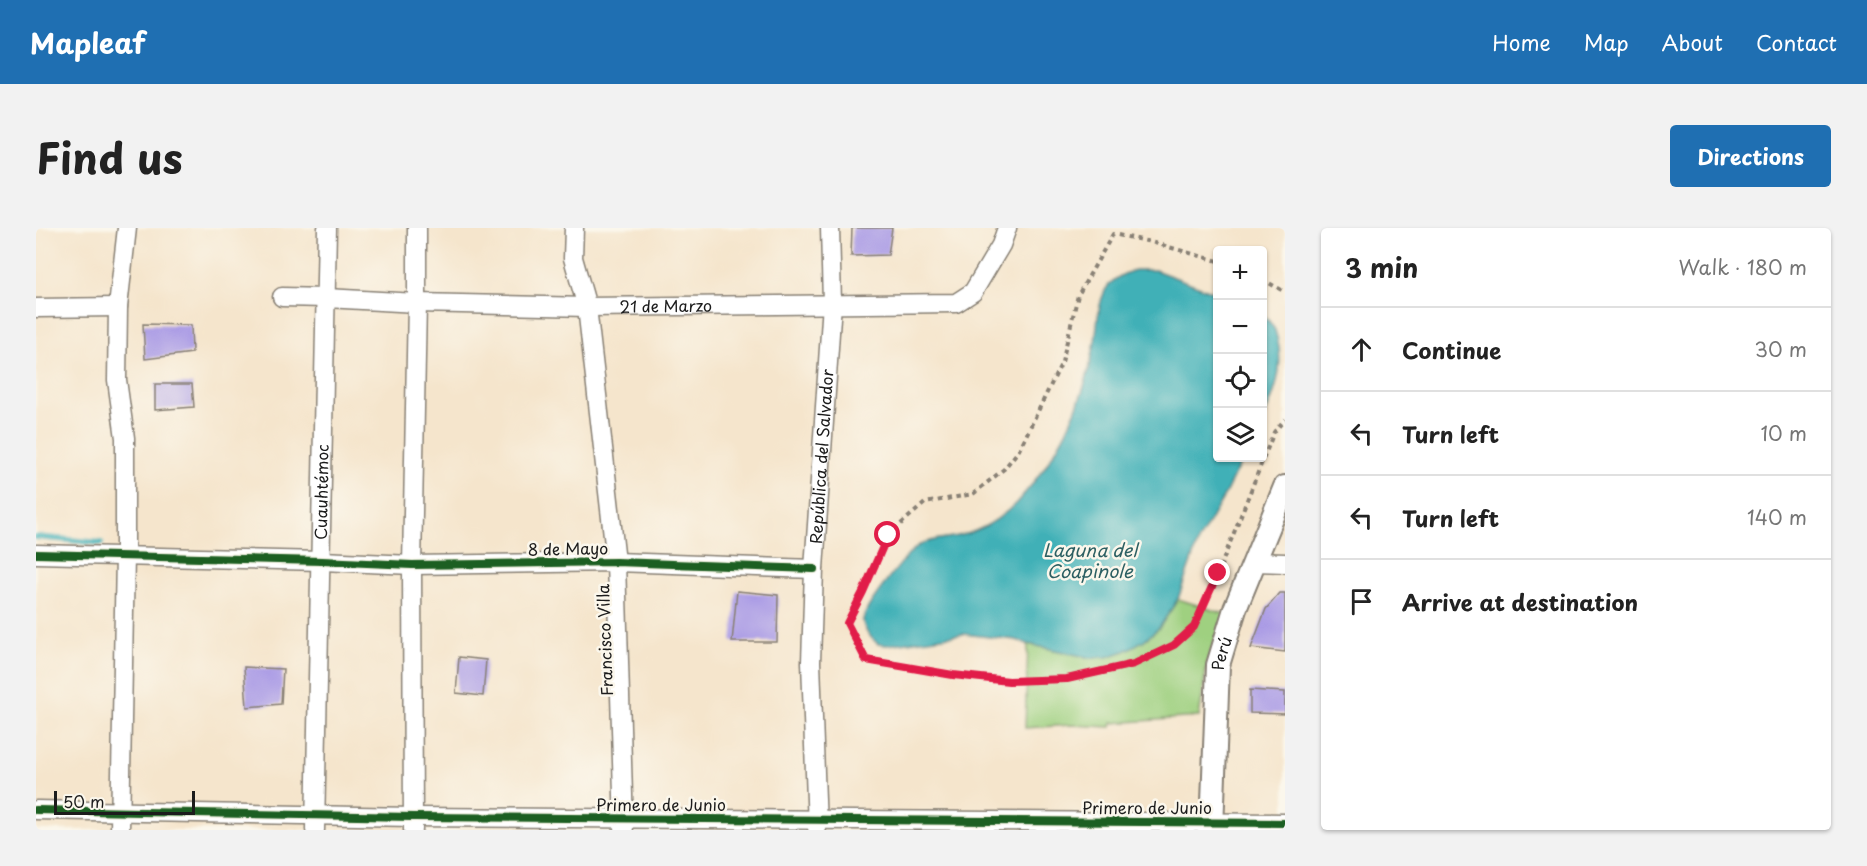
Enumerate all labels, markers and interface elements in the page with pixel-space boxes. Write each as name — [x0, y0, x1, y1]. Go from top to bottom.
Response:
text: Mapleaf — [30, 21, 146, 64]
text: Home — [1492, 26, 1551, 58]
text: Map — [1584, 26, 1629, 58]
text: About — [1662, 26, 1723, 58]
text: Contact — [1756, 26, 1837, 58]
text: Find us — [36, 125, 183, 188]
button: Directions — [1670, 125, 1831, 187]
map controls — [1213, 246, 1267, 462]
button: + — [1213, 246, 1267, 300]
text: 3 min — [1345, 248, 1418, 287]
text: Walk · 180 m — [1679, 252, 1807, 282]
street label: 21 de Marzo — [619, 293, 712, 318]
button: − — [1213, 300, 1267, 354]
icon: ahead — [1345, 333, 1378, 366]
text: Continue — [1402, 333, 1501, 366]
text: 30 m — [1754, 334, 1807, 364]
button: locate — [1213, 354, 1267, 408]
street label: República del Salvador — [803, 368, 839, 545]
button: layers — [1213, 408, 1267, 462]
icon: left — [1345, 417, 1378, 450]
text: Turn left — [1402, 417, 1499, 450]
text: 10 m — [1760, 418, 1807, 448]
street label: Cuauhtémoc — [308, 444, 334, 540]
icon: left — [1345, 501, 1378, 534]
text: Turn left — [1402, 501, 1499, 534]
text: 140 m — [1747, 502, 1807, 532]
route start — [874, 521, 900, 547]
street label: 8 de Mayo — [528, 535, 608, 561]
water label: Laguna del Coapinole — [1043, 536, 1140, 584]
route end — [1204, 559, 1230, 585]
street label: Francisco Villa — [590, 584, 618, 696]
icon: arrive — [1345, 585, 1378, 618]
text: Arrive at destination — [1402, 585, 1638, 618]
street label: Perú — [1205, 633, 1237, 671]
scale bar — [54, 788, 195, 816]
text: 50 m — [63, 789, 104, 813]
street label: Primero de Junio — [596, 792, 726, 816]
street label: Primero de Junio — [1082, 795, 1212, 819]

